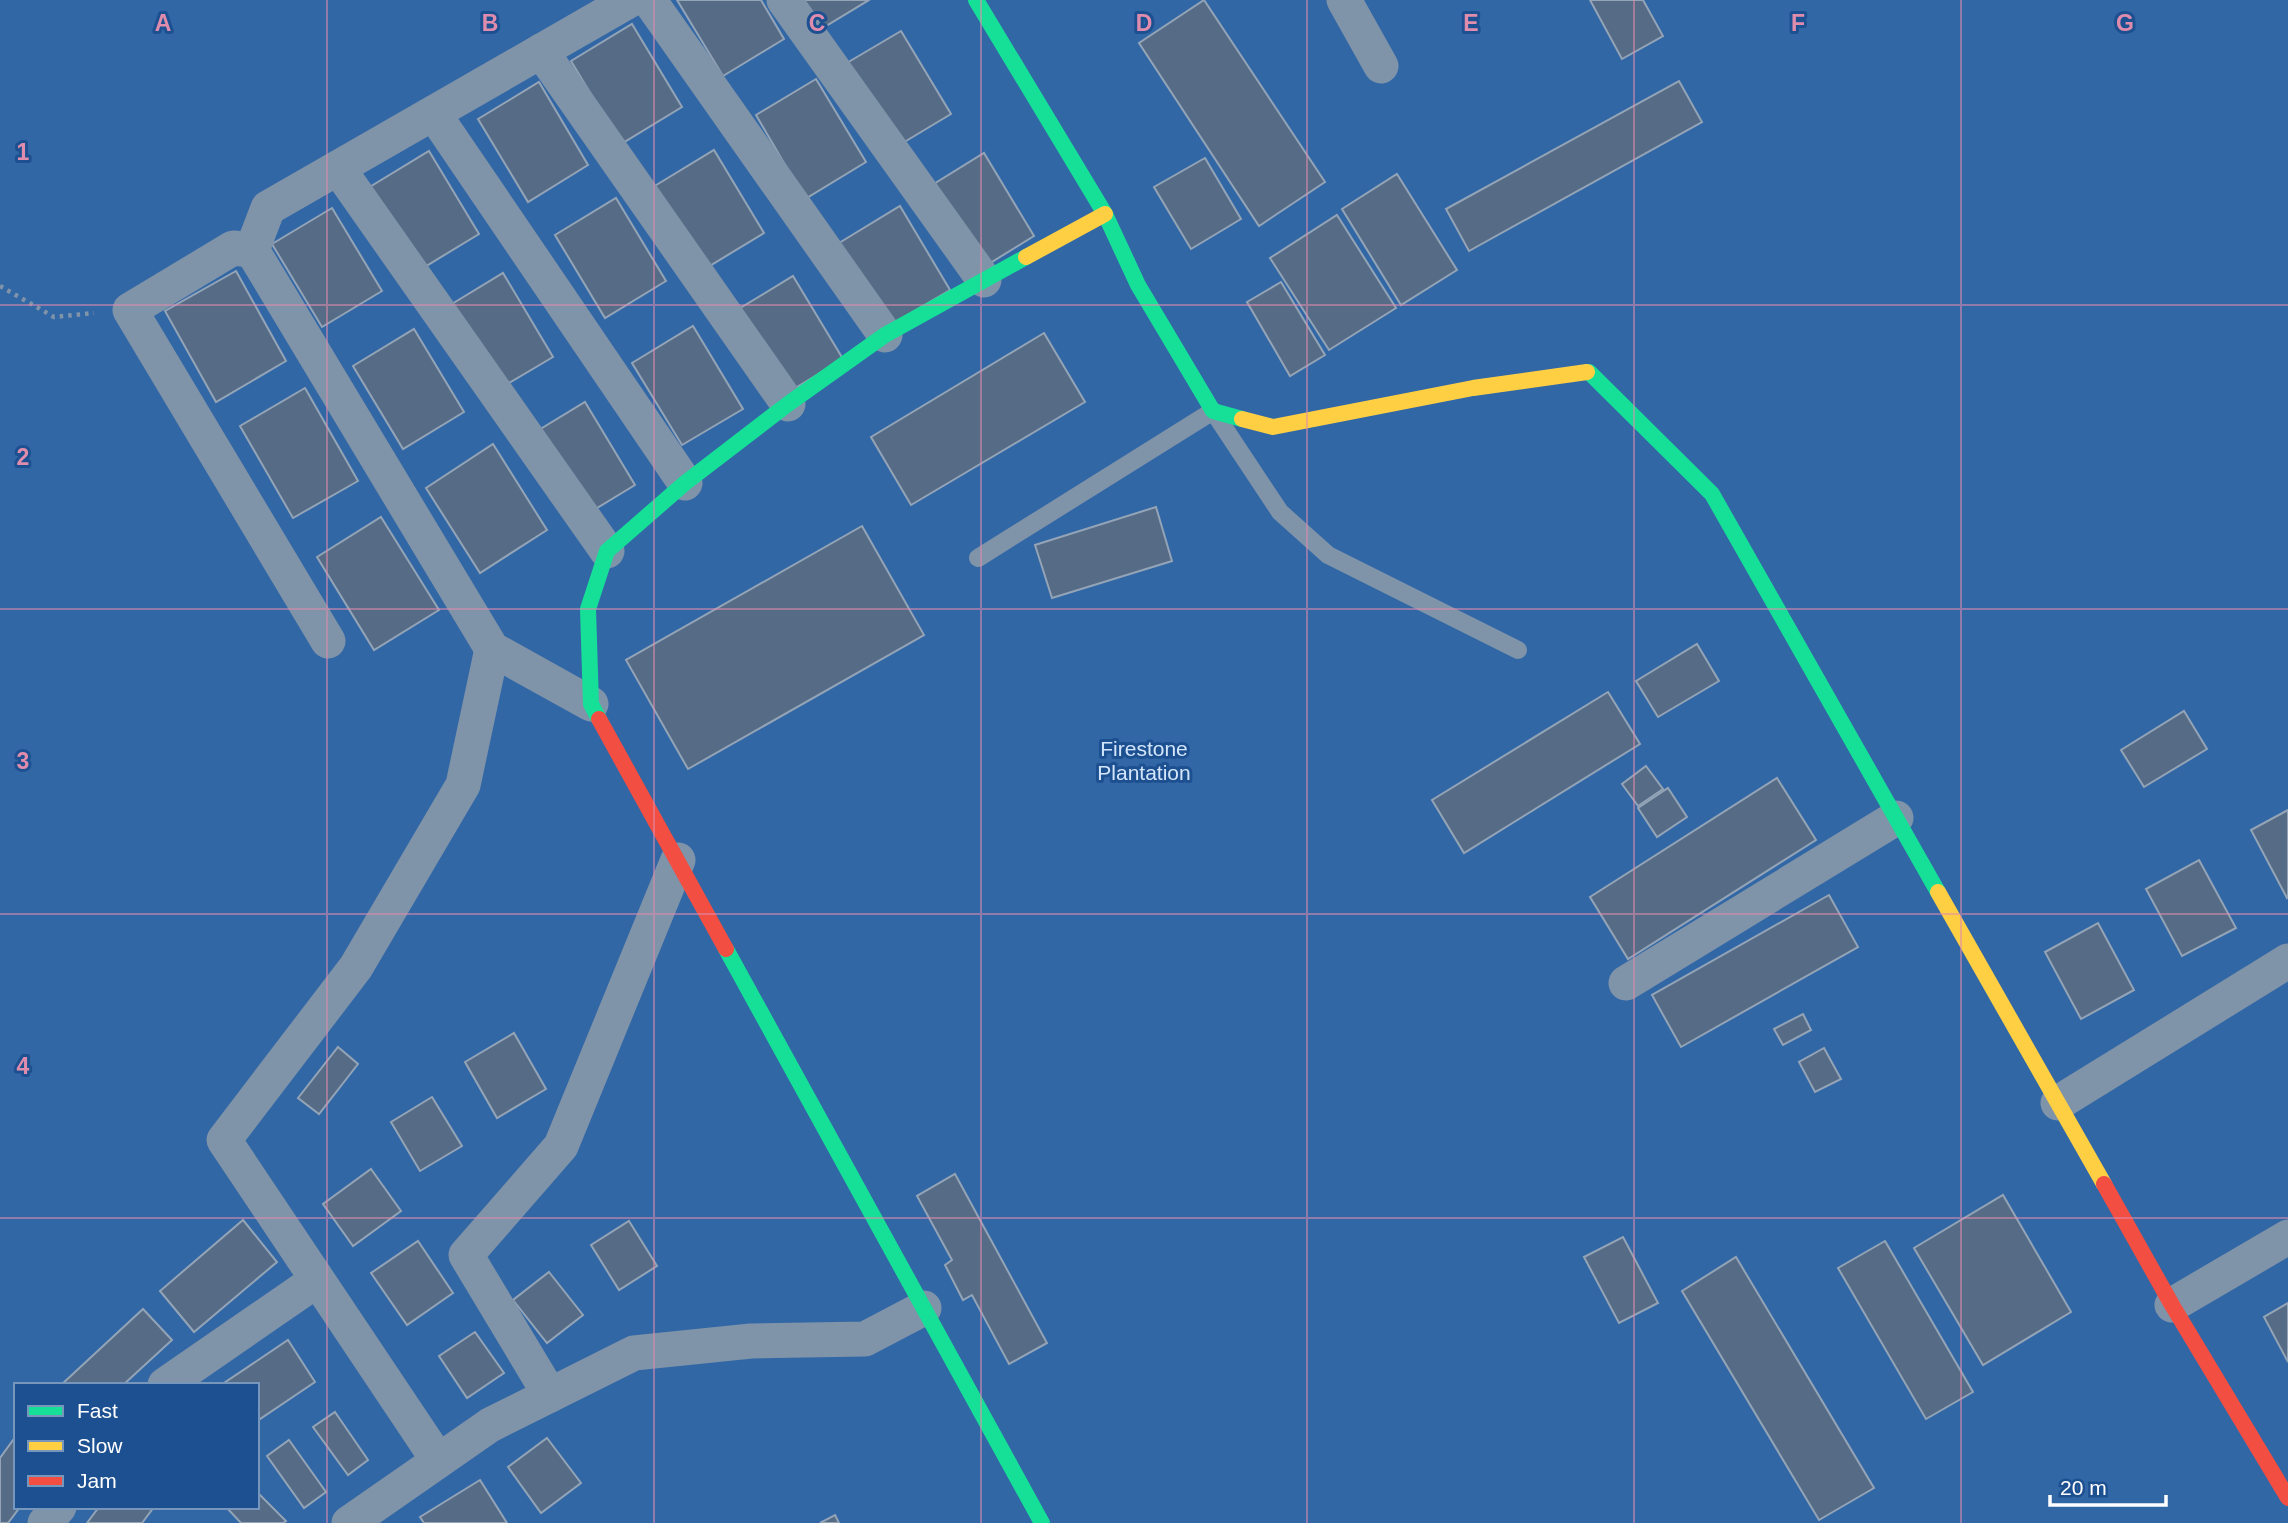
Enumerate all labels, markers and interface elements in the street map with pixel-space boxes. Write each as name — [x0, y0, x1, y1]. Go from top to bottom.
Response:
text: A — [155, 10, 171, 36]
text: B — [482, 10, 498, 36]
text: C — [809, 10, 825, 36]
text: D — [1136, 10, 1152, 36]
text: E — [1463, 10, 1479, 36]
text: F — [1791, 10, 1805, 36]
text: G — [2116, 10, 2134, 36]
text: 1 — [17, 139, 30, 165]
text: 2 — [17, 444, 29, 470]
park label: Firestone Plantation — [1097, 737, 1191, 784]
text: 3 — [17, 748, 29, 774]
text: 4 — [17, 1053, 30, 1079]
legend — [14, 1383, 259, 1509]
text: Fast — [77, 1399, 118, 1422]
text: Slow — [77, 1434, 123, 1457]
scale bar — [2050, 1464, 2166, 1508]
text: Jam — [77, 1469, 117, 1492]
text: 20 m — [2060, 1476, 2107, 1499]

